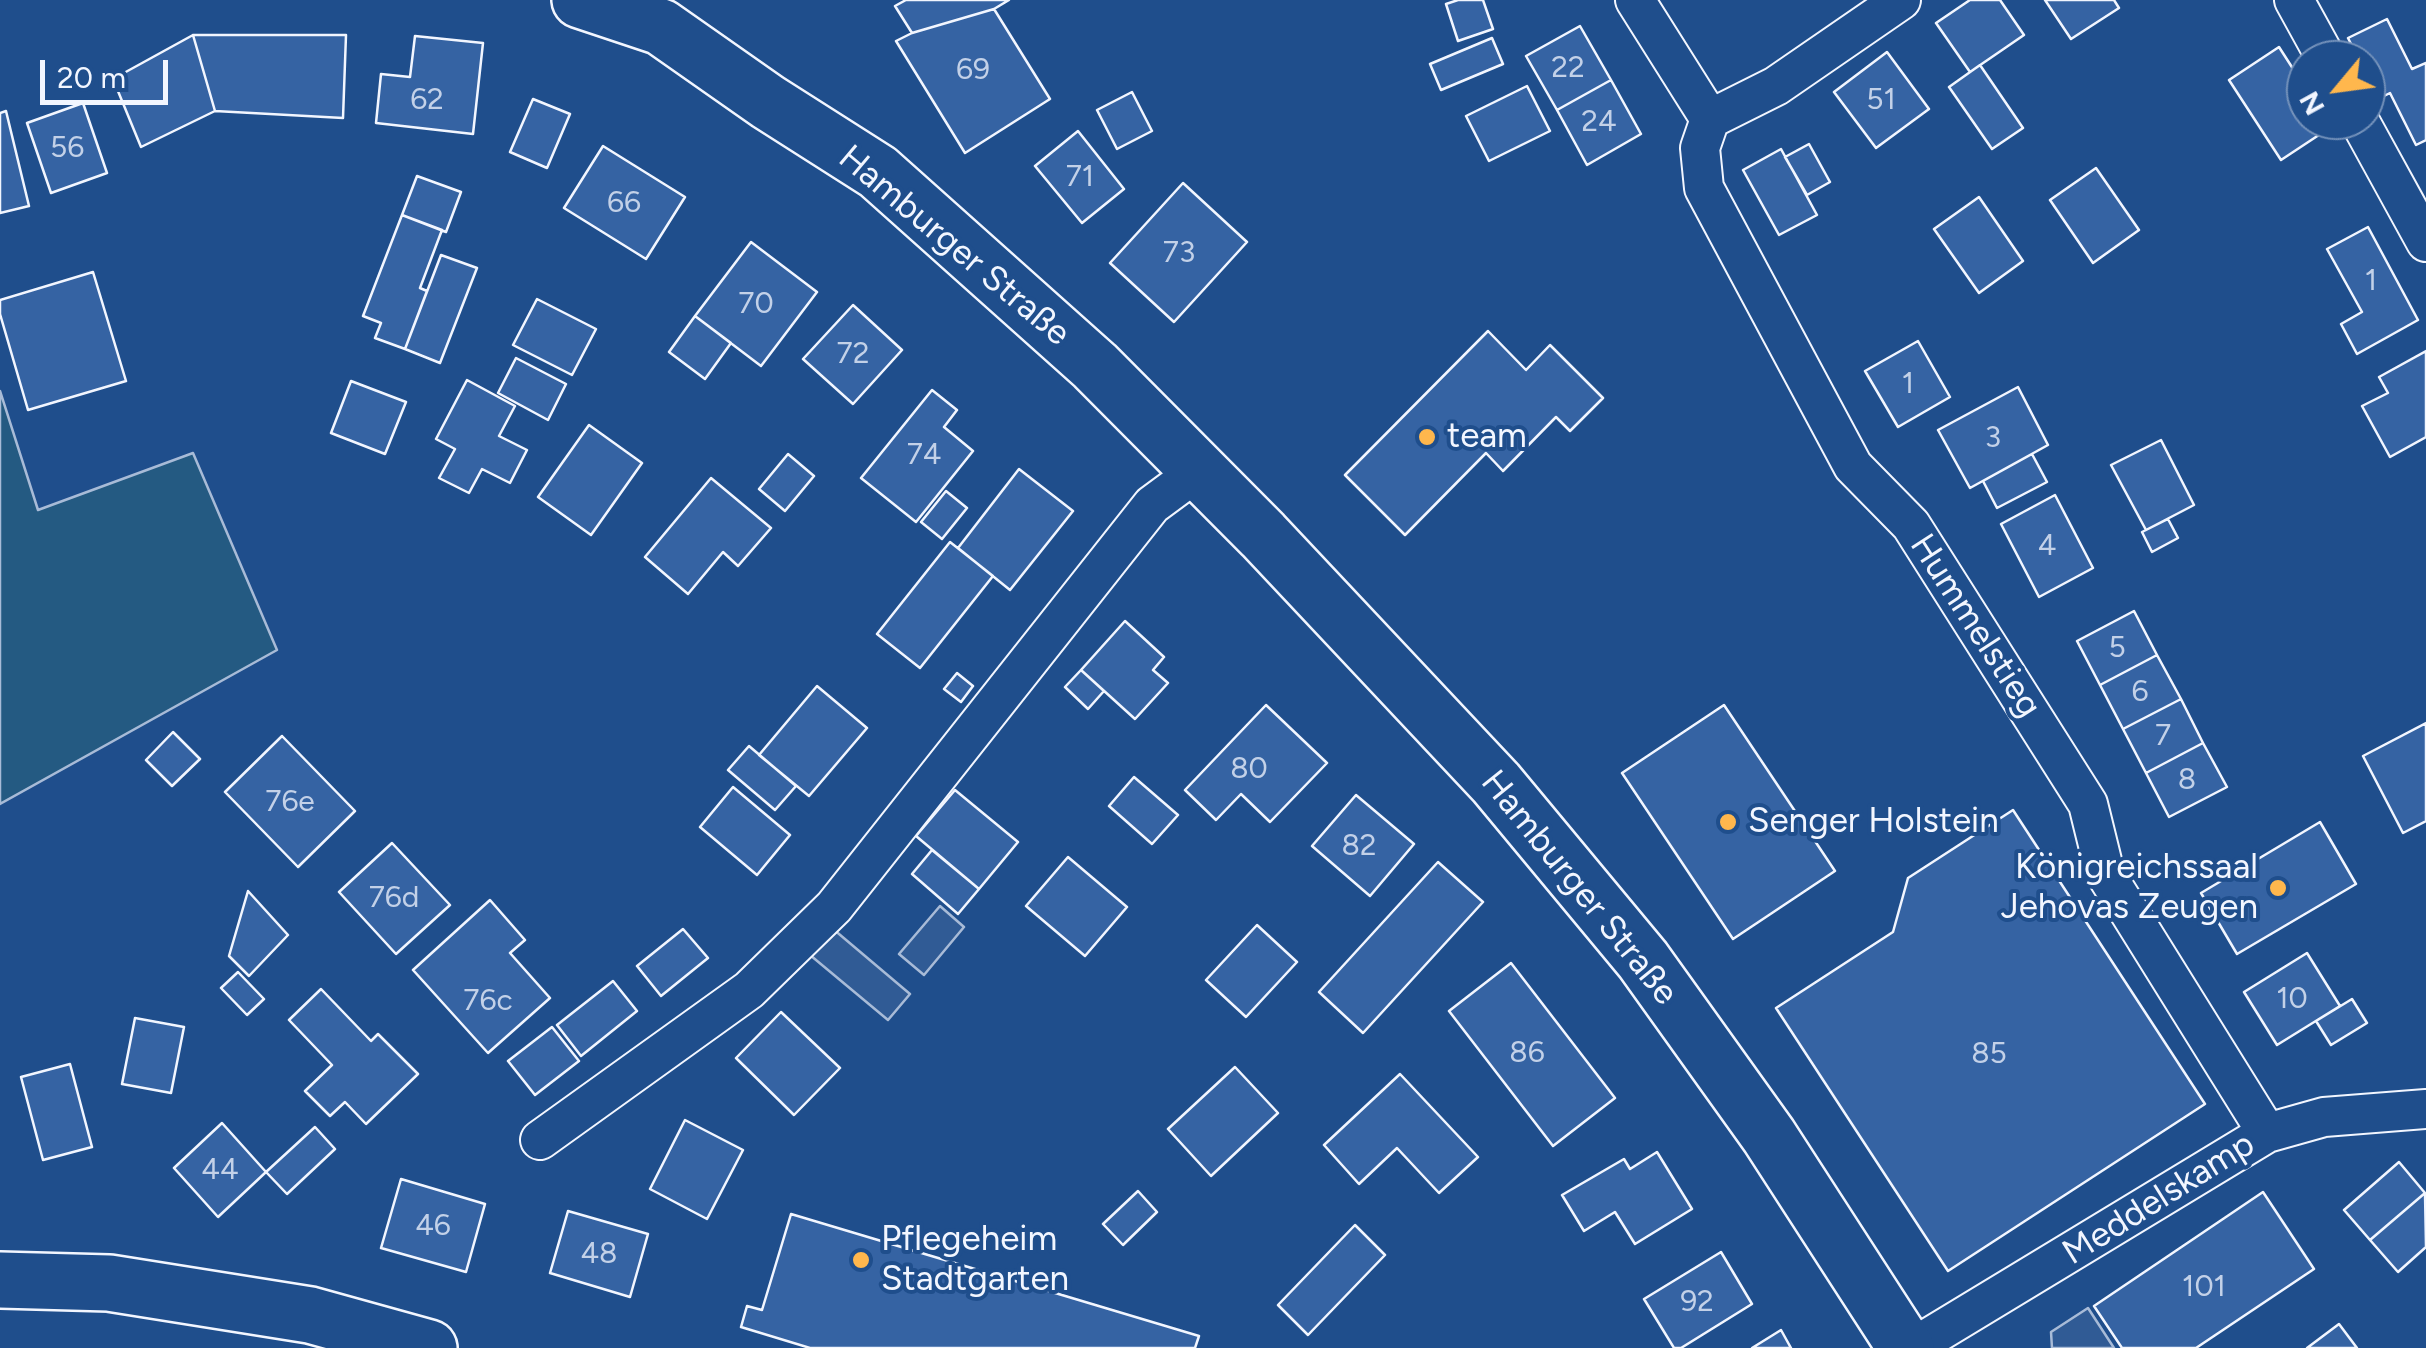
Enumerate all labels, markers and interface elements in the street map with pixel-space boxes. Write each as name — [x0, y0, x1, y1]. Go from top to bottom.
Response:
scale bar — [45, 40, 172, 102]
north arrow — [2286, 40, 2386, 140]
house number: 22 — [1551, 50, 1585, 86]
house number: 69 — [956, 52, 990, 88]
text: 20 m — [57, 59, 126, 96]
house number: 62 — [410, 82, 444, 118]
house number: 51 — [1866, 82, 1896, 118]
text: N — [2291, 86, 2332, 121]
house number: 24 — [1581, 104, 1617, 140]
house number: 56 — [50, 130, 84, 166]
street label: Hamburger Straße — [830, 137, 1078, 355]
house number: 71 — [1066, 159, 1094, 195]
house number: 66 — [607, 185, 641, 221]
house number: 73 — [1163, 235, 1195, 271]
house number: 1 — [2365, 263, 2377, 299]
house number: 70 — [738, 286, 774, 322]
house number: 72 — [837, 336, 869, 372]
house number: 1 — [1902, 366, 1914, 402]
place label: team — [1447, 416, 1527, 458]
house number: 3 — [1985, 420, 2001, 456]
marker: team — [1416, 426, 1438, 448]
house number: 74 — [907, 437, 941, 473]
street label: Hummelstieg — [1900, 527, 2050, 725]
house number: 4 — [2038, 528, 2056, 564]
house number: 5 — [2108, 630, 2126, 666]
house number: 6 — [2132, 674, 2148, 710]
house number: 7 — [2155, 718, 2171, 754]
house number: 80 — [1230, 751, 1268, 787]
street label: Hamburger Straße — [1472, 762, 1686, 1014]
house number: 8 — [2178, 762, 2196, 798]
house number: 76e — [265, 784, 315, 820]
place label: Senger Holstein — [1748, 801, 1999, 843]
marker: Senger Holstein — [1717, 811, 1739, 833]
house number: 82 — [1341, 828, 1377, 864]
place label: Königreichssaal Jehovas Zeugen — [2001, 847, 2258, 929]
marker: Königreichssaal Jehovas Zeugen — [2267, 877, 2289, 899]
house number: 76d — [369, 880, 419, 916]
house number: 10 — [2276, 981, 2308, 1017]
house number: 76c — [463, 983, 513, 1019]
house number: 86 — [1509, 1035, 1545, 1071]
house number: 85 — [1971, 1036, 2007, 1072]
street label: Meddelskamp — [2056, 1123, 2262, 1275]
house number: 44 — [201, 1152, 239, 1188]
house number: 46 — [415, 1208, 451, 1244]
place label: Pflegeheim Stadtgarten — [881, 1219, 1069, 1301]
house number: 48 — [580, 1236, 618, 1272]
marker: Pflegeheim Stadtgarten — [850, 1249, 872, 1271]
house number: 101 — [2182, 1269, 2226, 1305]
house number: 92 — [1680, 1284, 1714, 1320]

